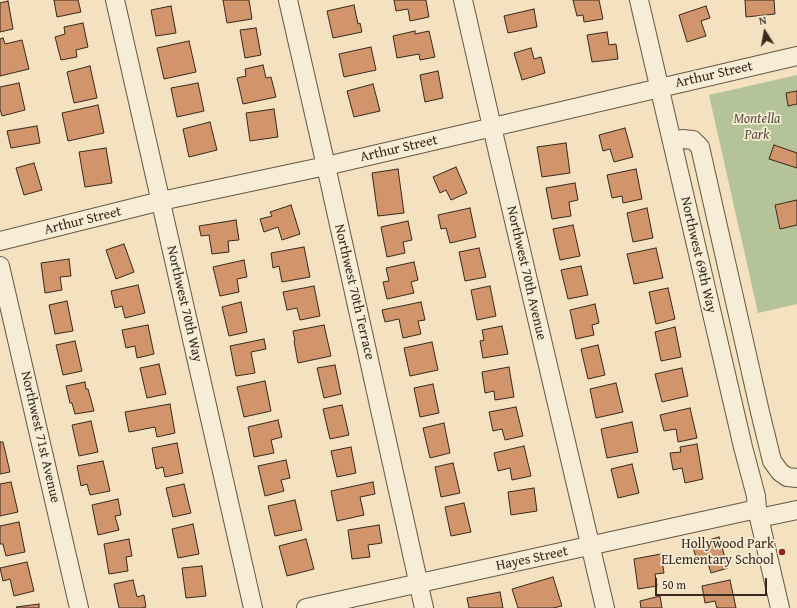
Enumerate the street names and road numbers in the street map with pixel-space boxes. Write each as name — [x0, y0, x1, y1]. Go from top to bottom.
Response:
street label: Arthur Street — [674, 58, 754, 92]
street label: Arthur Street — [359, 132, 439, 166]
street label: Northwest 69th Way — [676, 195, 720, 315]
street label: Arthur Street — [43, 203, 123, 239]
street label: Northwest 70th Avenue — [502, 204, 550, 342]
street label: Northwest 70th Terrace — [330, 223, 378, 361]
street label: Northwest 70th Way — [162, 244, 206, 364]
street label: Northwest 71st Avenue — [17, 369, 63, 505]
street label: Hayes Street — [494, 543, 570, 575]

